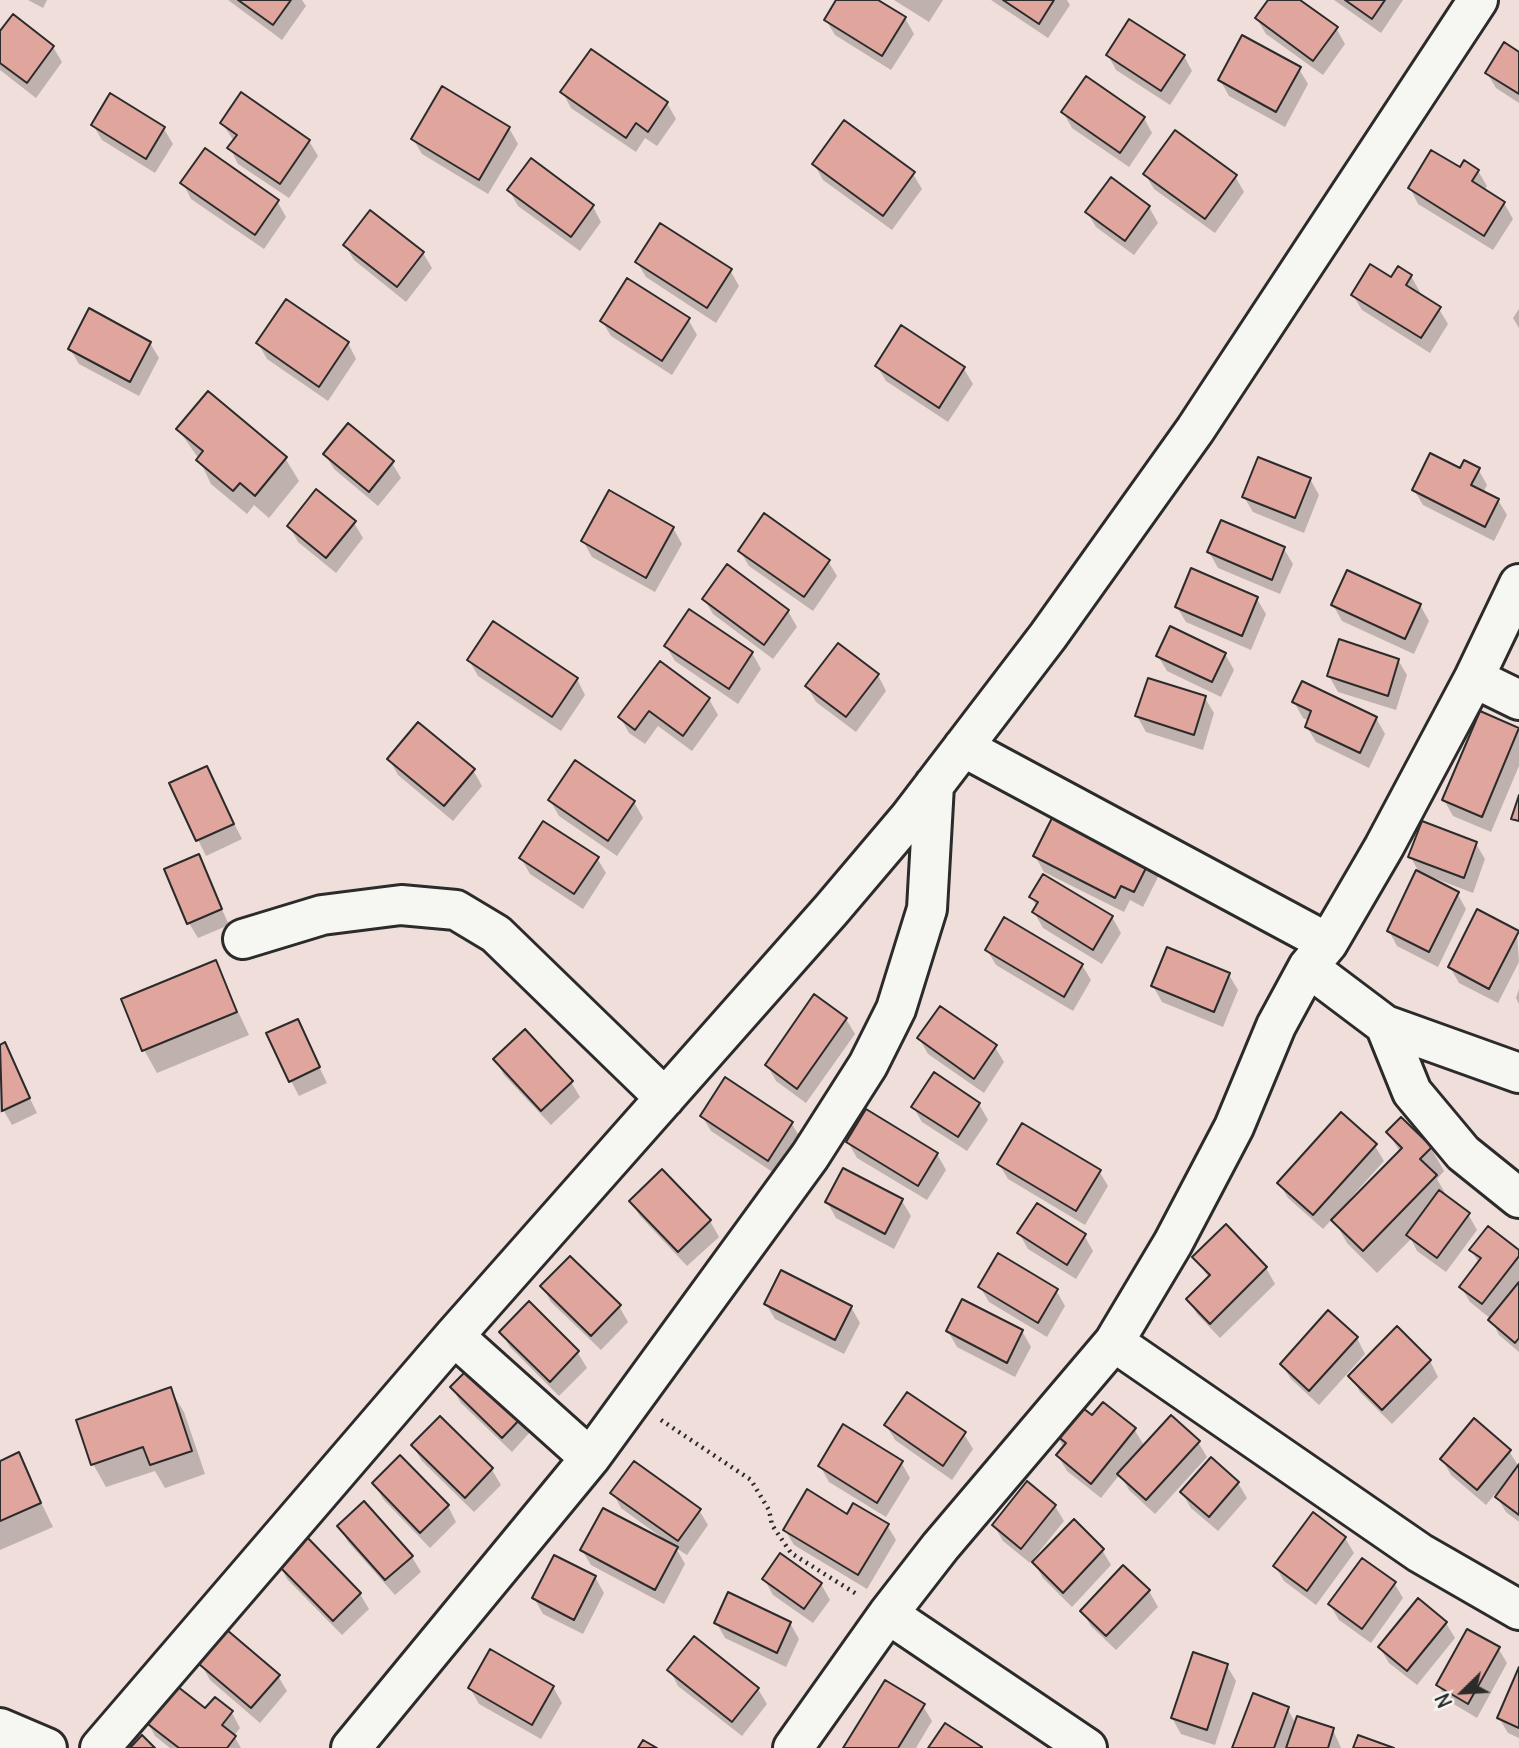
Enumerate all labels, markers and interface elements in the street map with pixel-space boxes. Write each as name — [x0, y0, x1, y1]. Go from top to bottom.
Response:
north arrow — [1428, 1657, 1498, 1727]
text: N — [1430, 1690, 1457, 1711]

